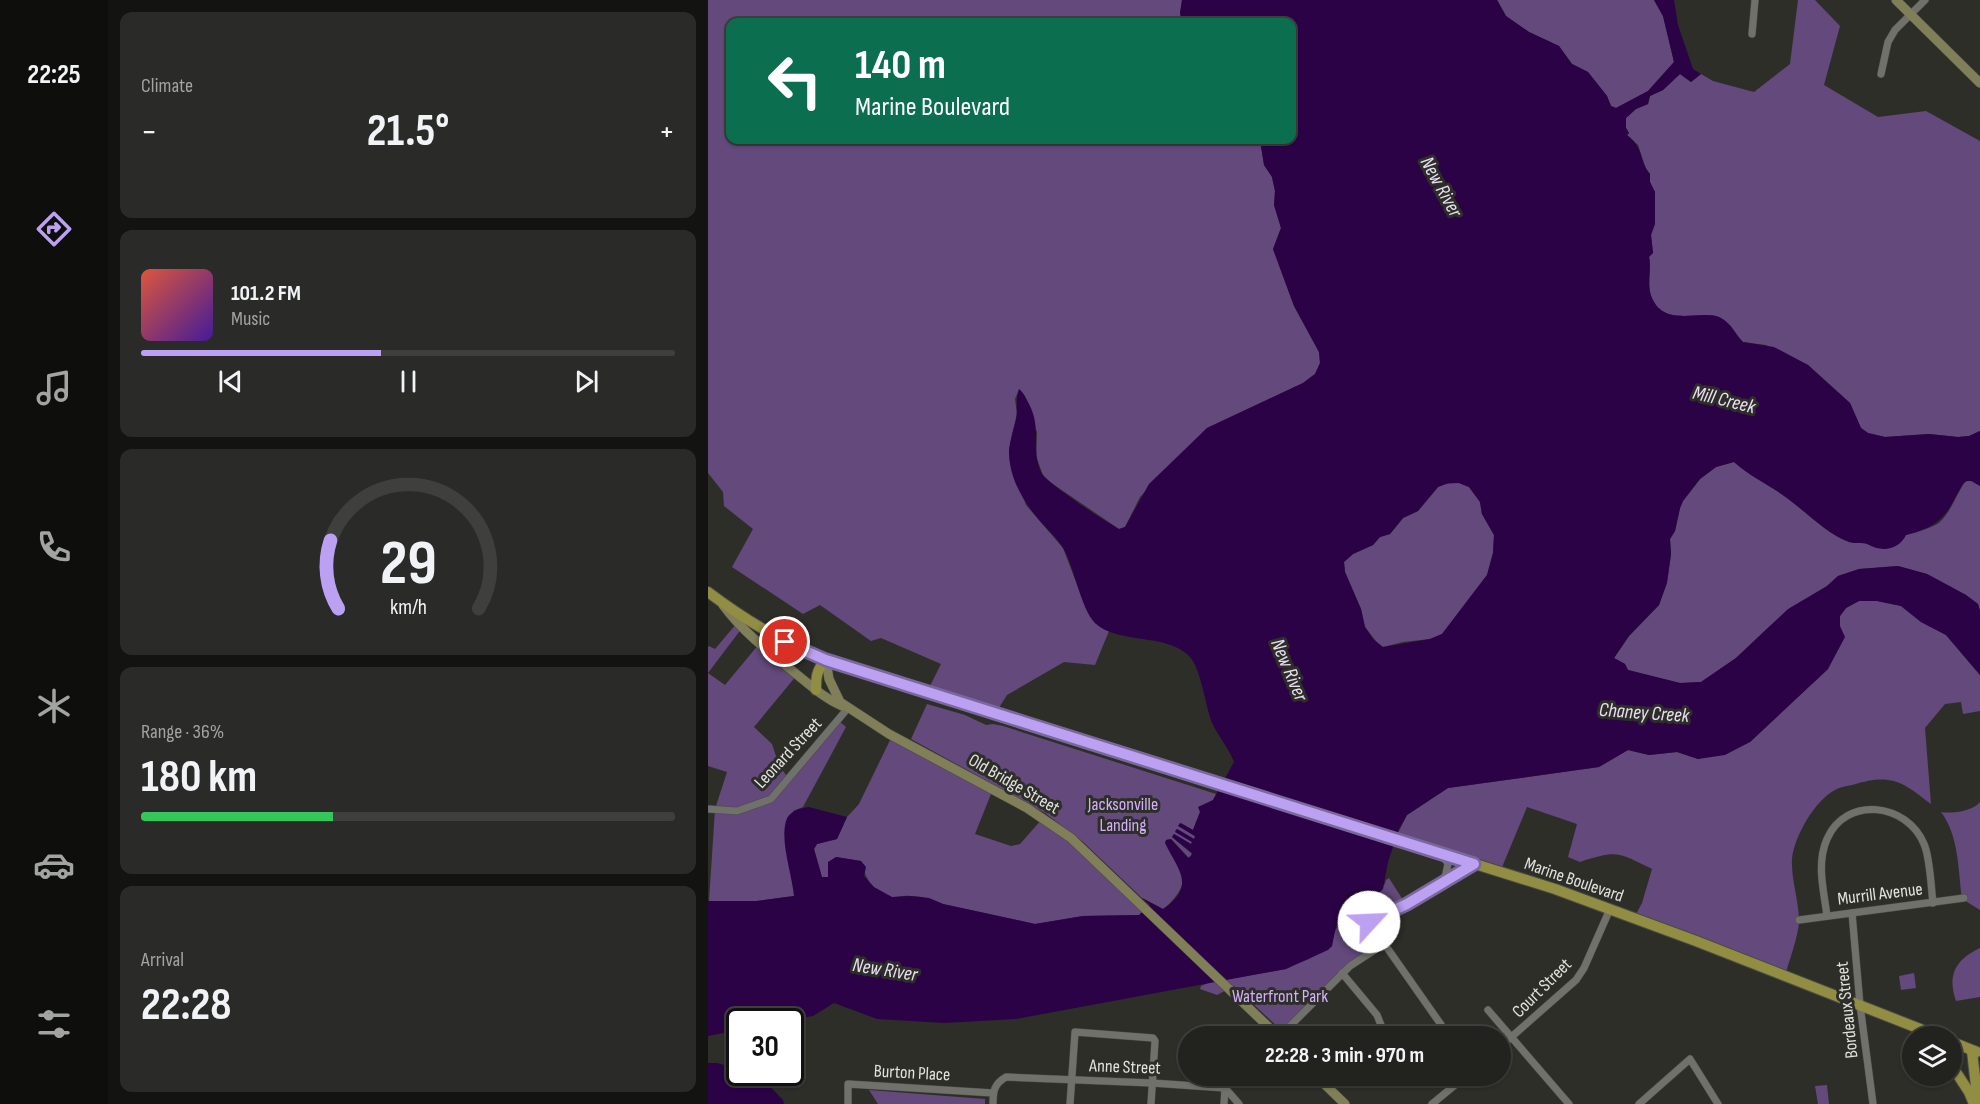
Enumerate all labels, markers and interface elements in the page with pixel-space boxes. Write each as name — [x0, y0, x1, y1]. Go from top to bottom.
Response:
text: 140 m — [855, 40, 946, 91]
icon: left — [756, 42, 834, 120]
text: 22:25 — [27, 59, 81, 91]
text: Climate — [141, 74, 193, 98]
text: Marine Boulevard — [855, 91, 1010, 123]
text: 21.5° — [367, 104, 449, 159]
text: − — [141, 112, 157, 152]
text: + — [659, 112, 675, 152]
water label: New River — [1415, 153, 1468, 223]
icon: directions — [33, 208, 75, 250]
text: 101.2 FM — [231, 280, 301, 307]
text: Music — [231, 307, 270, 331]
icon: previous — [214, 365, 247, 398]
icon: pause — [392, 365, 425, 398]
icon: next — [570, 365, 603, 398]
icon: music — [33, 367, 75, 409]
water label: Mill Creek — [1690, 381, 1758, 419]
icon: phone — [33, 526, 75, 568]
text: 29 — [380, 527, 436, 602]
text: km/h — [389, 595, 427, 620]
pin — [759, 616, 810, 667]
icon: arrive — [768, 625, 801, 658]
water label: New River — [1265, 635, 1313, 706]
icon: climate — [33, 685, 75, 727]
water label: Chaney Creek — [1598, 698, 1691, 728]
street label: Leonard Street — [750, 713, 826, 793]
text: Range · 36% — [141, 720, 224, 744]
street label: Old Bridge Street — [965, 749, 1064, 819]
text: 180 km — [141, 750, 257, 805]
park label: Jacksonville Landing — [1087, 794, 1158, 836]
icon: car — [33, 844, 75, 886]
street label: Marine Boulevard — [1522, 853, 1626, 907]
street label: Murrill Avenue — [1836, 878, 1924, 910]
position arrow — [1337, 890, 1401, 954]
text: Arrival — [141, 948, 184, 972]
water label: New River — [851, 953, 921, 987]
street label: Court Street — [1508, 954, 1576, 1022]
street label: Bordeaux Street — [1831, 960, 1863, 1059]
text: 22:28 — [141, 978, 231, 1033]
park label: Waterfront Park — [1232, 986, 1328, 1007]
icon: filters — [33, 1003, 75, 1045]
speed limit sign: 30 — [726, 1008, 804, 1086]
map controls — [1902, 1026, 1962, 1086]
button: layers — [1902, 1026, 1962, 1086]
text: 22:28 · 3 min · 970 m — [1265, 1042, 1424, 1069]
street label: Anne Street — [1088, 1055, 1162, 1079]
street label: Burton Place — [873, 1061, 951, 1085]

